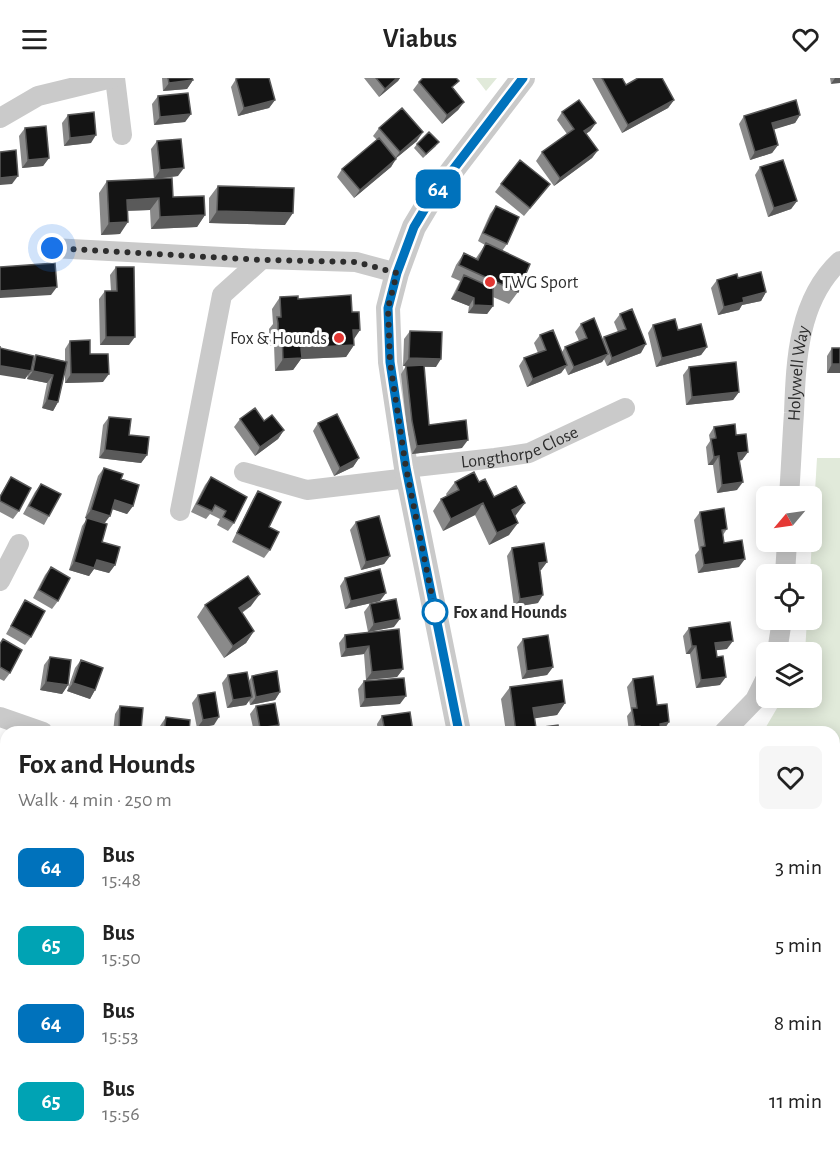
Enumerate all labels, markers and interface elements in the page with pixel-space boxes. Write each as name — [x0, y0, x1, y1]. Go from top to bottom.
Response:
icon: menu — [18, 23, 51, 56]
icon: heart — [789, 23, 822, 56]
text: Viabus — [383, 25, 457, 52]
line badge: 64 — [411, 170, 465, 208]
text: 64 — [428, 179, 448, 200]
your location — [37, 233, 67, 263]
place label: TWG Sport — [502, 274, 579, 292]
marker: TWG Sport — [483, 275, 497, 289]
street label: Holywell Way — [785, 324, 813, 422]
place label: Fox & Hounds — [230, 330, 327, 348]
marker: Fox & Hounds — [332, 331, 346, 345]
street label: Longthorpe Close — [460, 423, 581, 472]
north arrow — [756, 486, 822, 552]
map controls — [756, 486, 822, 708]
button: locate — [756, 564, 822, 630]
marker: Fox and Hounds — [422, 599, 448, 625]
place label: Fox and Hounds — [453, 604, 567, 622]
button: layers — [756, 642, 822, 708]
button: heart — [759, 746, 822, 809]
text: Fox and Hounds — [18, 751, 195, 779]
text: Walk · 4 min · 250 m — [18, 790, 172, 810]
text: Bus — [102, 844, 135, 866]
text: 3 min — [775, 856, 822, 878]
text: 64 — [41, 857, 61, 878]
text: 15:48 — [102, 870, 141, 890]
text: Bus — [102, 922, 135, 944]
text: 5 min — [775, 934, 822, 956]
text: 65 — [41, 935, 61, 956]
text: 15:50 — [102, 948, 141, 968]
text: Bus — [102, 1000, 135, 1022]
text: 8 min — [774, 1012, 822, 1034]
text: 64 — [41, 1013, 61, 1034]
text: 15:53 — [102, 1026, 138, 1046]
text: Bus — [102, 1078, 135, 1100]
text: 11 min — [769, 1090, 822, 1112]
text: 65 — [41, 1091, 61, 1112]
text: 15:56 — [102, 1104, 140, 1124]

